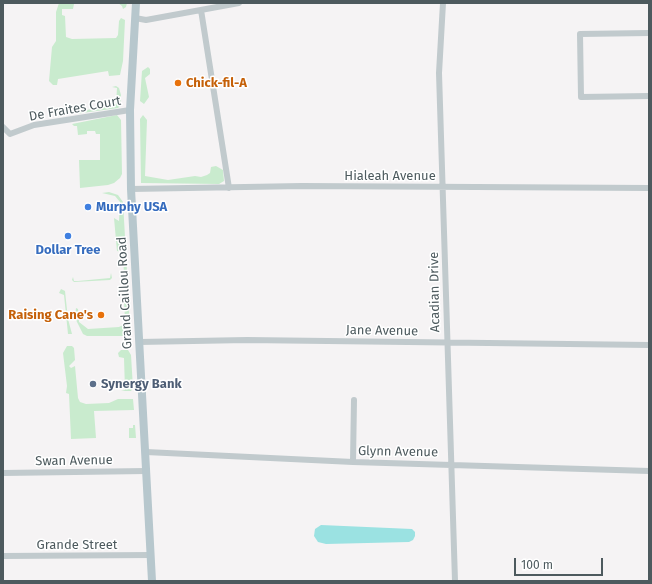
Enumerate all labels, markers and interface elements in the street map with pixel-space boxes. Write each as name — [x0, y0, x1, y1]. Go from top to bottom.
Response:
place label: Chick-fil-A — [186, 75, 247, 91]
marker: Chick-fil-A — [173, 78, 183, 88]
street label: De Fraites Court — [28, 93, 122, 125]
street label: Hialeah Avenue — [344, 168, 436, 184]
place label: Murphy USA — [96, 199, 167, 215]
marker: Murphy USA — [83, 202, 93, 212]
marker: Dollar Tree — [63, 231, 73, 241]
street label: Grand Caillou Road — [114, 236, 136, 350]
place label: Dollar Tree — [36, 242, 100, 258]
street label: Acadian Drive — [426, 252, 444, 332]
place label: Raising Cane's — [8, 307, 93, 323]
marker: Raising Cane's — [96, 310, 106, 320]
street label: Jane Avenue — [346, 323, 418, 339]
place label: Synergy Bank — [101, 376, 182, 392]
marker: Synergy Bank — [88, 379, 98, 389]
street label: Glynn Avenue — [358, 444, 438, 460]
street label: Swan Avenue — [35, 453, 113, 469]
street label: Grande Street — [36, 537, 118, 553]
scale bar — [516, 550, 605, 576]
text: 100 m — [521, 558, 553, 572]

